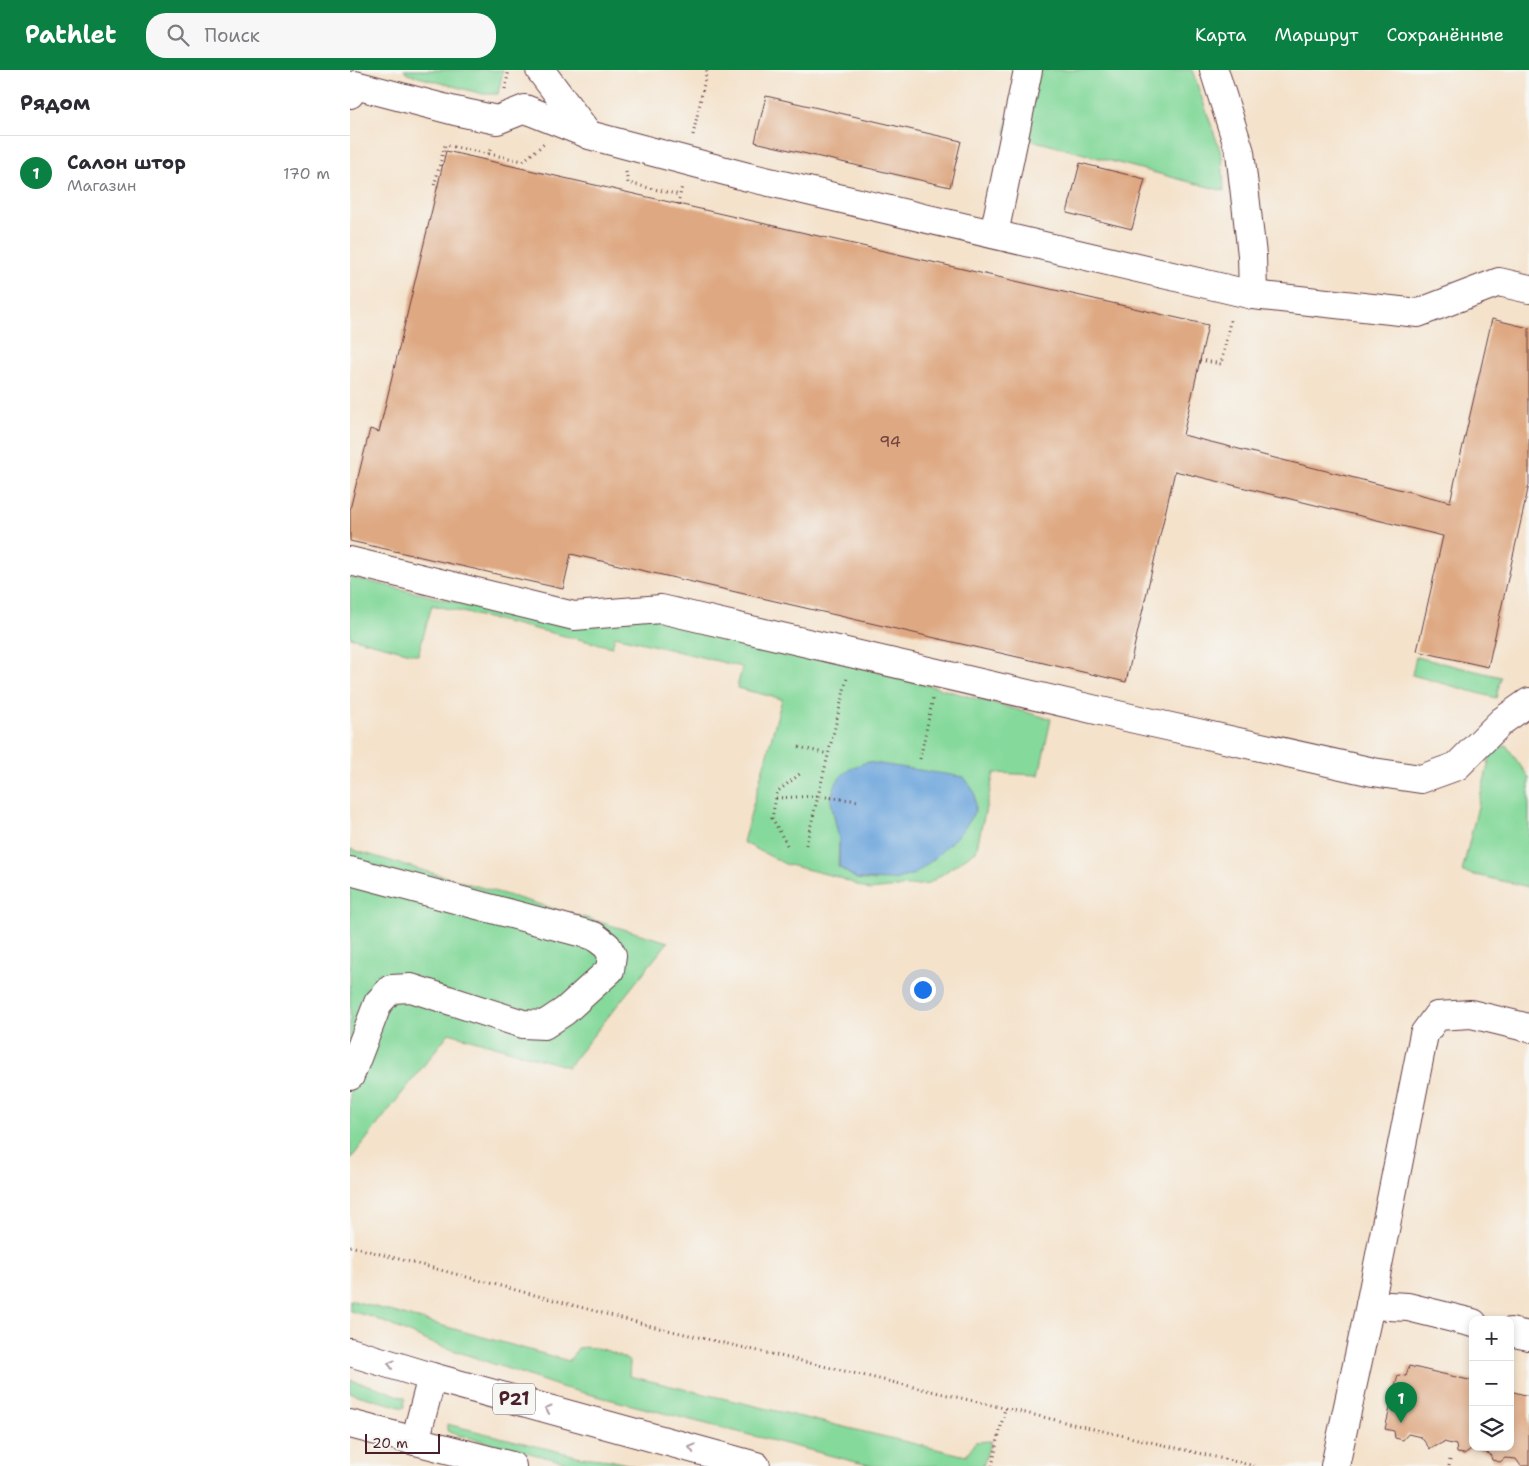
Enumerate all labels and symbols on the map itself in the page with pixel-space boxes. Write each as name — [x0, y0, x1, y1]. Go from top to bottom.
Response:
house number: 94 — [879, 431, 901, 452]
your location — [910, 977, 936, 1003]
one-way arrow — [387, 1360, 396, 1370]
pin: 1 — [1385, 1382, 1417, 1423]
road number: Р21 — [493, 1384, 535, 1415]
one-way arrow — [544, 1404, 553, 1415]
scale bar — [365, 1431, 440, 1454]
one-way arrow — [688, 1444, 696, 1454]

